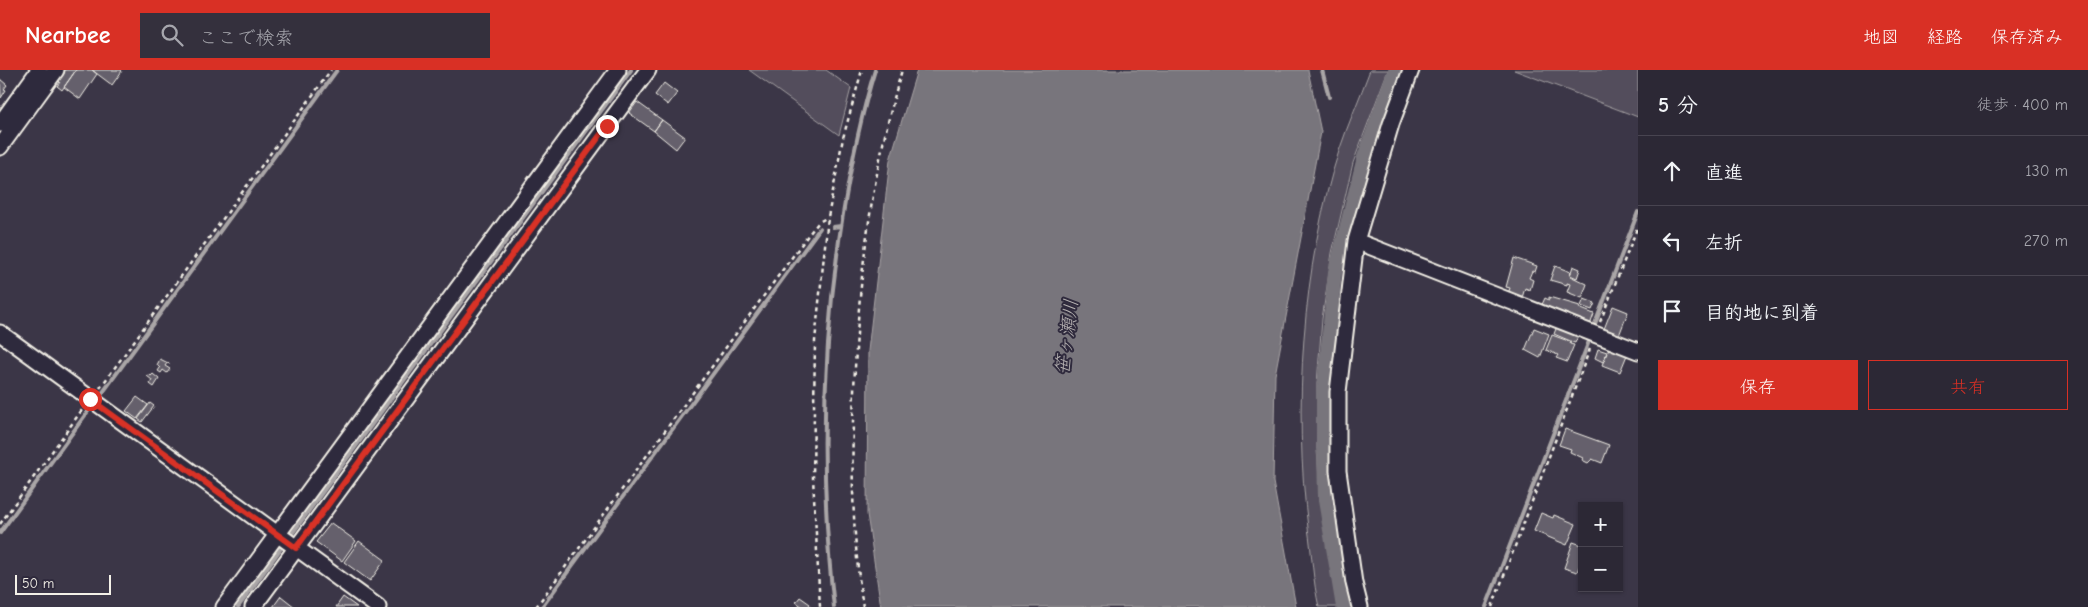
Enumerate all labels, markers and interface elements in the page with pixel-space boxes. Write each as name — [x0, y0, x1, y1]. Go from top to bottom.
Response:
search box — [140, 13, 490, 58]
text: Nearbee — [25, 21, 110, 49]
icon: search — [158, 21, 186, 49]
text: ここで検索 — [198, 27, 293, 49]
text: 地図 — [1863, 27, 1899, 48]
text: 経路 — [1927, 27, 1963, 48]
text: 保存済み — [1991, 27, 2063, 48]
text: 5 分 — [1658, 93, 1698, 117]
text: 徒歩 · 400 m — [1977, 96, 2068, 114]
route end — [596, 115, 619, 138]
icon: ahead — [1658, 157, 1686, 185]
text: 直進 — [1705, 162, 1743, 184]
text: 130 m — [2025, 162, 2068, 180]
icon: left — [1658, 227, 1686, 255]
text: 左折 — [1705, 232, 1743, 254]
text: 270 m — [2024, 232, 2068, 250]
icon: arrive — [1658, 297, 1686, 325]
water label: 笹ヶ瀬川 — [1051, 298, 1083, 376]
text: 目的地に到着 — [1705, 302, 1819, 324]
button: 保存 — [1658, 360, 1858, 410]
button: 共有 — [1868, 360, 2068, 410]
route start — [79, 388, 102, 411]
map controls — [1578, 502, 1623, 592]
button: + — [1578, 502, 1623, 547]
button: − — [1578, 547, 1623, 592]
scale bar — [15, 572, 111, 595]
text: 50 m — [22, 575, 54, 592]

